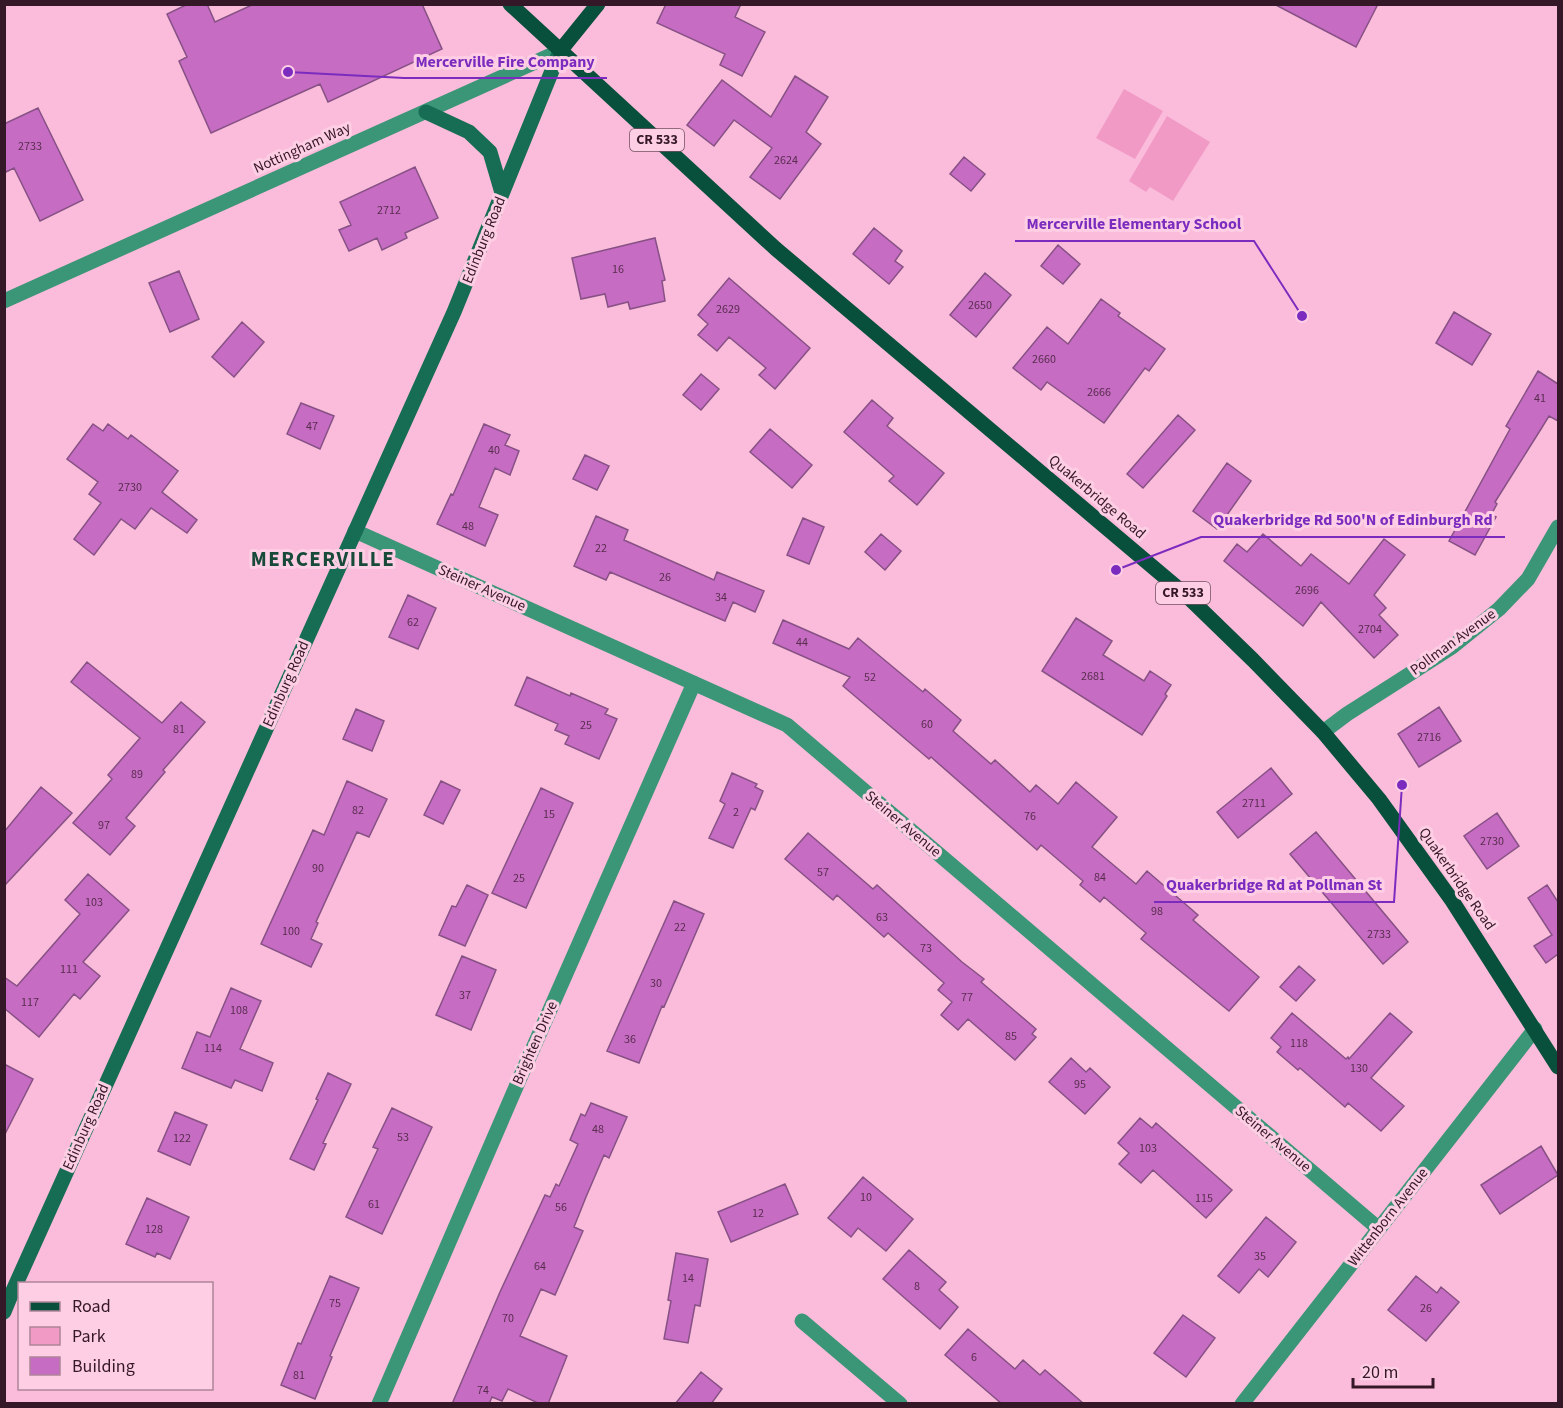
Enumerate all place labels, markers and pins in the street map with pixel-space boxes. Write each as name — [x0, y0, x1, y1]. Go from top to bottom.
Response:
callout: Mercerville Fire Company — [404, 44, 607, 78]
callout: Mercerville Elementary School — [1015, 207, 1254, 241]
callout: Quakerbridge Rd 500'N of Edinburgh Rd — [1201, 503, 1505, 537]
callout: Quakerbridge Rd at Pollman St — [1154, 868, 1394, 902]

